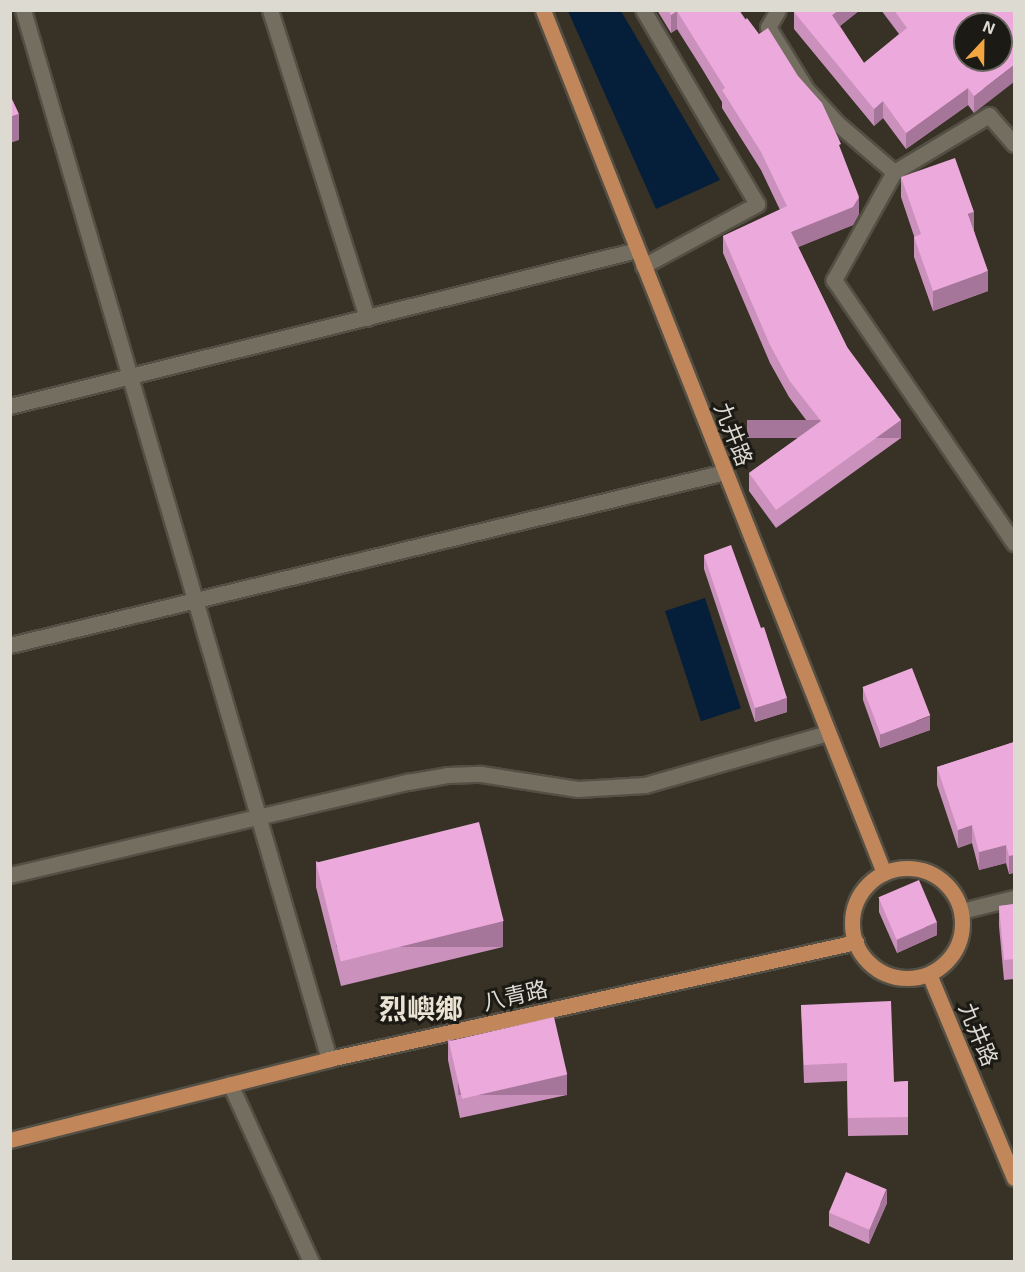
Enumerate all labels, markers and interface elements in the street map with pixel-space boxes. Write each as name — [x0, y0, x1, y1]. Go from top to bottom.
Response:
north arrow — [953, 12, 1013, 72]
text: N — [980, 16, 998, 38]
street label: 九井路 — [709, 398, 759, 470]
street label: 八青路 — [480, 975, 550, 1015]
district label: 烈嶼鄉 — [379, 991, 463, 1025]
street label: 九井路 — [954, 998, 1004, 1070]

